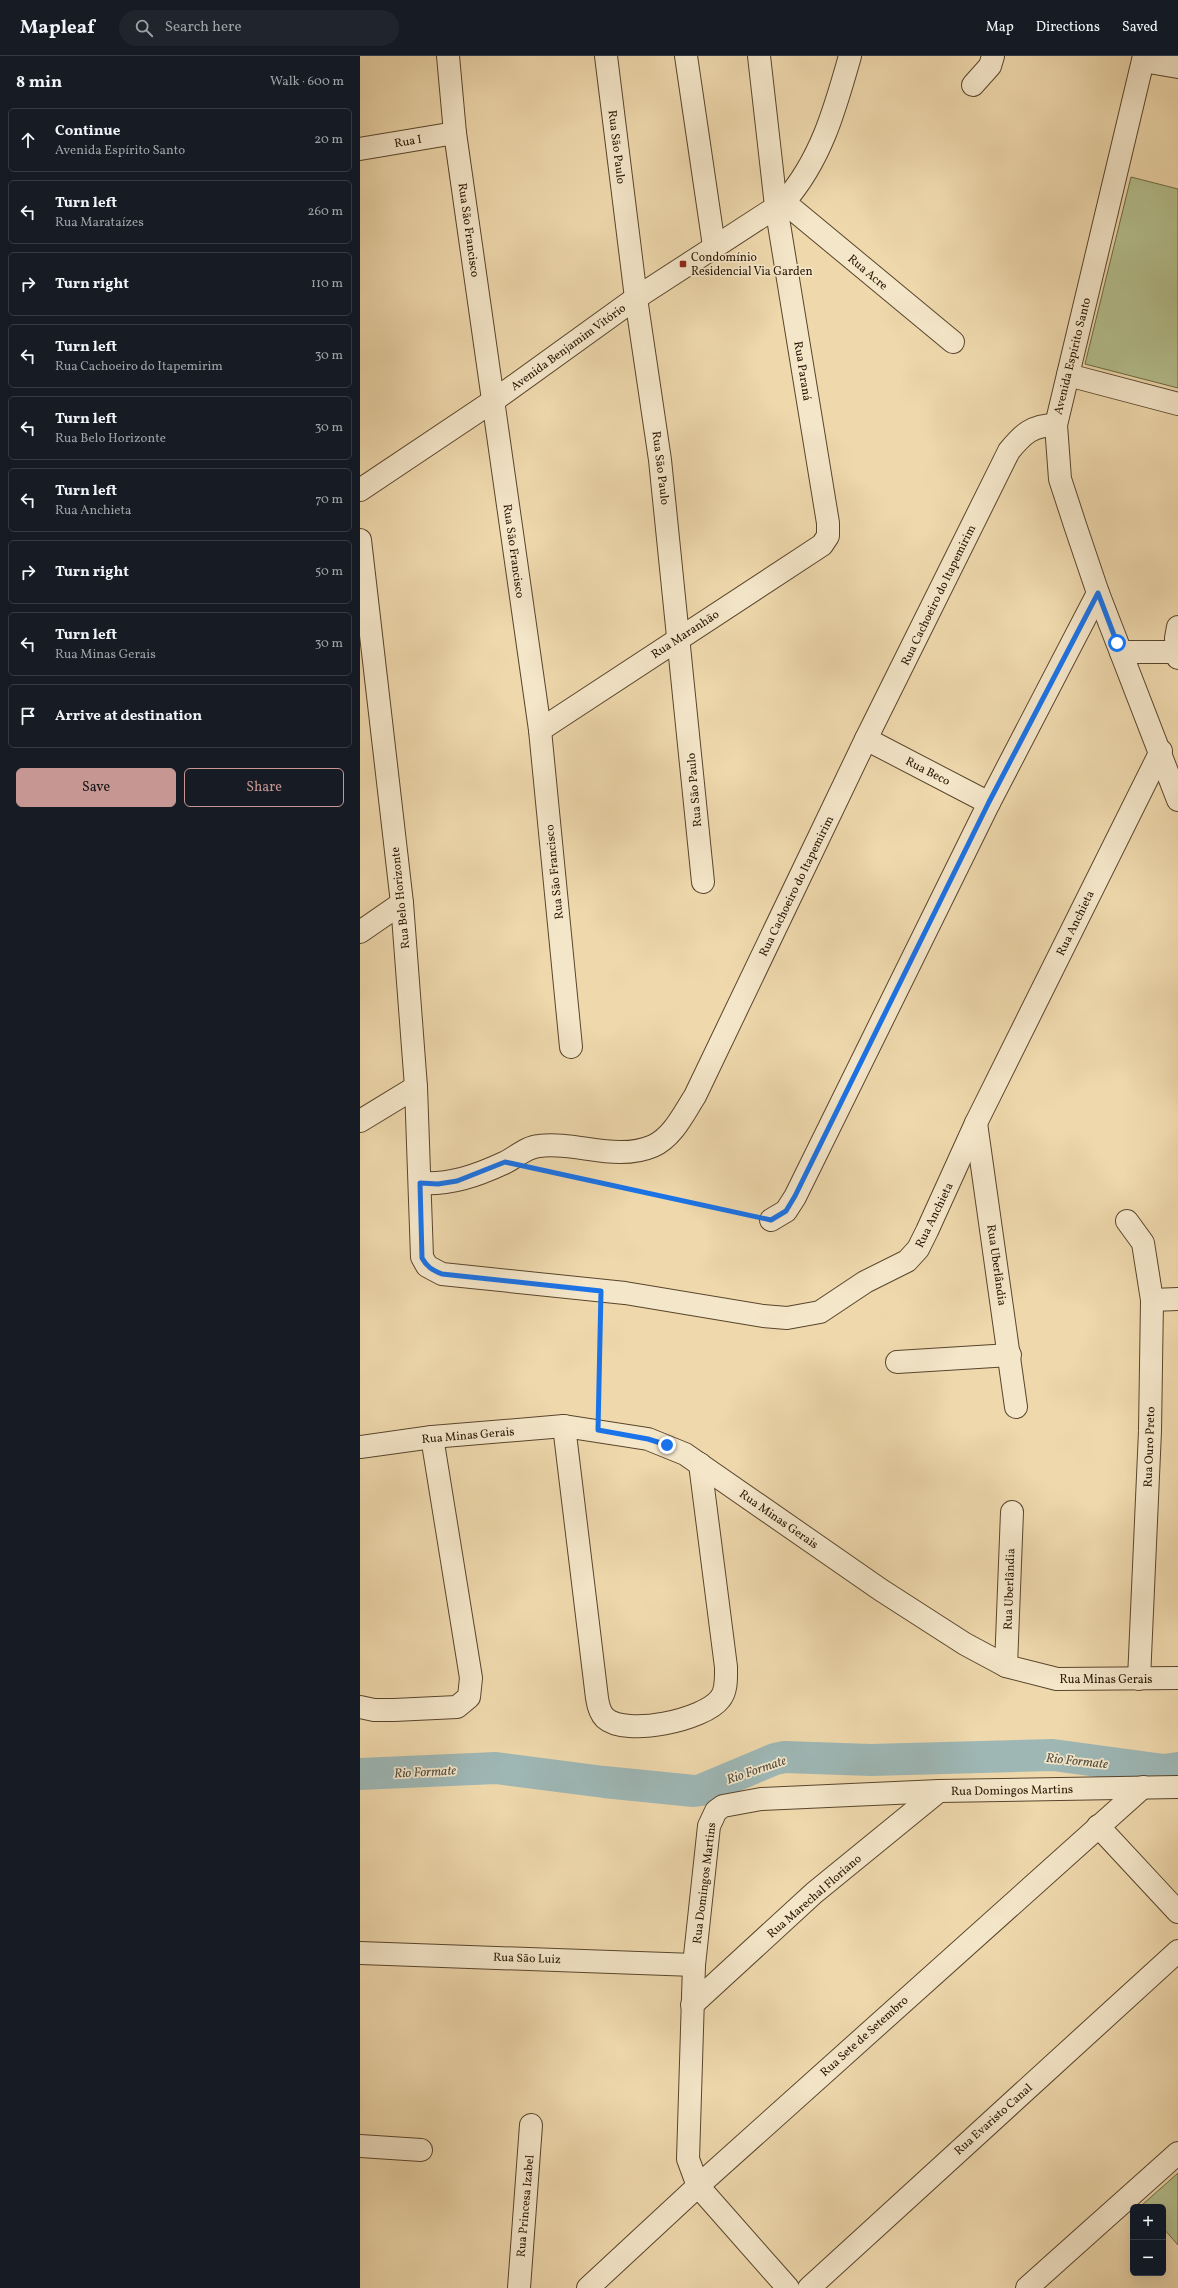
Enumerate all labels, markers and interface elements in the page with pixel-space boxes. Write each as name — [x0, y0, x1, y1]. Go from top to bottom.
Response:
search box — [119, 10, 399, 46]
text: Mapleaf — [20, 15, 95, 41]
icon: search — [133, 17, 155, 39]
text: Search here — [165, 17, 242, 38]
text: Map — [986, 18, 1014, 37]
text: Directions — [1036, 18, 1100, 37]
text: Saved — [1122, 18, 1158, 37]
text: 8 min — [16, 71, 62, 94]
text: Walk · 600 m — [270, 73, 344, 91]
street label: Rua São Paulo — [604, 109, 628, 185]
text: Continue — [55, 121, 120, 142]
icon: ahead — [17, 129, 39, 151]
text: 20 m — [314, 131, 343, 149]
street label: Rua I — [393, 132, 423, 152]
text: Avenida Espírito Santo — [55, 142, 185, 160]
street label: Rua São Francisco — [453, 182, 483, 278]
text: Turn left — [55, 193, 117, 214]
icon: left — [17, 201, 39, 223]
text: 260 m — [308, 203, 343, 221]
text: Rua Marataízes — [55, 214, 144, 232]
place label: Condomínio Residencial Via Garden — [691, 250, 813, 280]
street label: Rua Acre — [844, 251, 891, 294]
marker: Condomínio Residencial Via Garden — [678, 259, 688, 269]
icon: right — [17, 273, 39, 295]
text: Turn right — [55, 274, 129, 295]
text: 110 m — [311, 275, 343, 293]
street label: Avenida Espírito Santo — [1051, 296, 1095, 416]
street label: Avenida Benjamim Vitório — [508, 301, 629, 395]
text: Turn left — [55, 337, 117, 358]
street label: Rua Paraná — [789, 340, 815, 402]
icon: left — [17, 345, 39, 367]
text: 30 m — [315, 347, 343, 365]
text: Rua Cachoeiro do Itapemirim — [55, 358, 223, 376]
text: Turn left — [55, 409, 117, 430]
icon: left — [17, 417, 39, 439]
text: 30 m — [315, 419, 343, 437]
text: Rua Belo Horizonte — [55, 430, 166, 448]
street label: Rua São Paulo — [648, 430, 672, 506]
text: Turn left — [55, 481, 117, 502]
icon: left — [17, 489, 39, 511]
text: 70 m — [315, 491, 343, 509]
text: Rua Anchieta — [55, 502, 132, 520]
street label: Rua São Francisco — [498, 503, 528, 599]
street label: Rua Cachoeiro do Itapemirim — [898, 522, 980, 669]
icon: right — [17, 561, 39, 583]
text: Turn right — [55, 562, 129, 583]
text: 50 m — [315, 563, 343, 581]
street label: Rua Maranhão — [648, 607, 723, 663]
text: Turn left — [55, 625, 117, 646]
icon: left — [17, 633, 39, 655]
route start — [1108, 634, 1126, 652]
text: 30 m — [315, 635, 343, 653]
text: Rua Minas Gerais — [55, 646, 156, 664]
icon: arrive — [17, 705, 39, 727]
text: Arrive at destination — [55, 706, 202, 727]
street label: Rua São Paulo — [684, 752, 706, 828]
street label: Rua Beco — [902, 754, 953, 790]
button: Save — [16, 768, 176, 807]
button: Share — [184, 768, 344, 807]
street label: Rua Cachoeiro do Itapemirim — [756, 813, 838, 960]
street label: Rua São Francisco — [542, 824, 568, 920]
street label: Rua Belo Horizonte — [388, 846, 414, 950]
street label: Rua Anchieta — [1053, 888, 1099, 959]
street label: Rua Anchieta — [912, 1180, 958, 1251]
street label: Rua Uberlândia — [982, 1224, 1010, 1307]
street label: Rua Ouro Preto — [1141, 1406, 1159, 1488]
street label: Rua Minas Gerais — [421, 1424, 515, 1448]
route end — [658, 1436, 676, 1454]
street label: Rua Minas Gerais — [736, 1487, 821, 1553]
street label: Rua Uberlândia — [1001, 1548, 1019, 1630]
street label: Rua Minas Gerais — [1059, 1672, 1153, 1688]
water label: Rio Formate — [1045, 1750, 1109, 1774]
water label: Rio Formate — [724, 1752, 789, 1790]
water label: Rio Formate — [394, 1762, 457, 1784]
street label: Rua Domingos Martins — [951, 1782, 1073, 1800]
street label: Rua Domingos Martins — [690, 1821, 720, 1945]
street label: Rua Marechal Floriano — [764, 1851, 865, 1942]
street label: Rua São Luiz — [493, 1950, 561, 1968]
street label: Rua Sete de Setembro — [817, 1993, 912, 2081]
street label: Rua Evaristo Canal — [951, 2080, 1037, 2159]
street label: Rua Princesa Izabel — [514, 2154, 538, 2258]
map controls — [1130, 2204, 1166, 2276]
button: + — [1130, 2204, 1166, 2240]
button: − — [1130, 2240, 1166, 2276]

